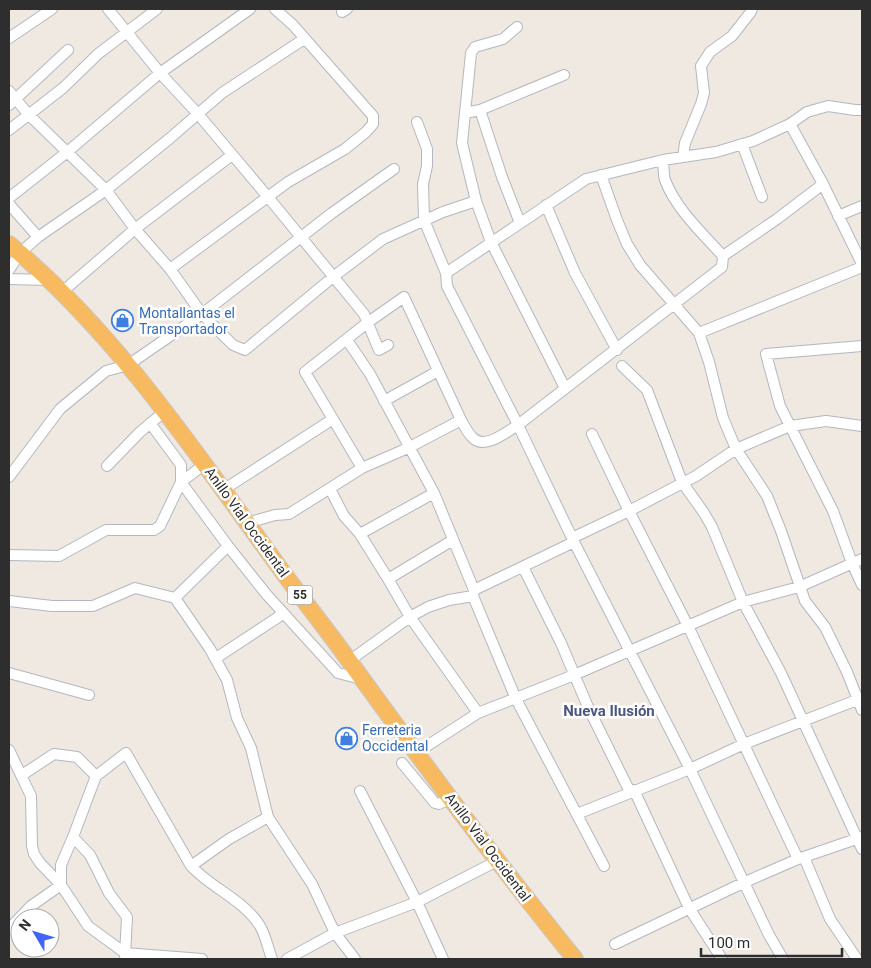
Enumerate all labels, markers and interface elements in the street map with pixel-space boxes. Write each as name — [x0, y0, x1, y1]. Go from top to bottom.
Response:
place label: Montallantas el Transportador — [139, 305, 235, 337]
shop icon: Montallantas el Transportador — [111, 309, 135, 333]
street label: Anillo Vial Occidental — [202, 464, 292, 580]
road number: 55 — [288, 586, 312, 604]
district label: Nueva Ilusión — [563, 702, 655, 720]
place label: Ferreteria Occidental — [362, 722, 428, 754]
shop icon: Ferreteria Occidental — [334, 726, 358, 750]
street label: Anillo Vial Occidental — [442, 790, 534, 904]
north arrow — [10, 908, 60, 958]
text: N — [15, 916, 34, 934]
scale bar — [701, 926, 842, 958]
text: 100 m — [708, 934, 750, 952]

